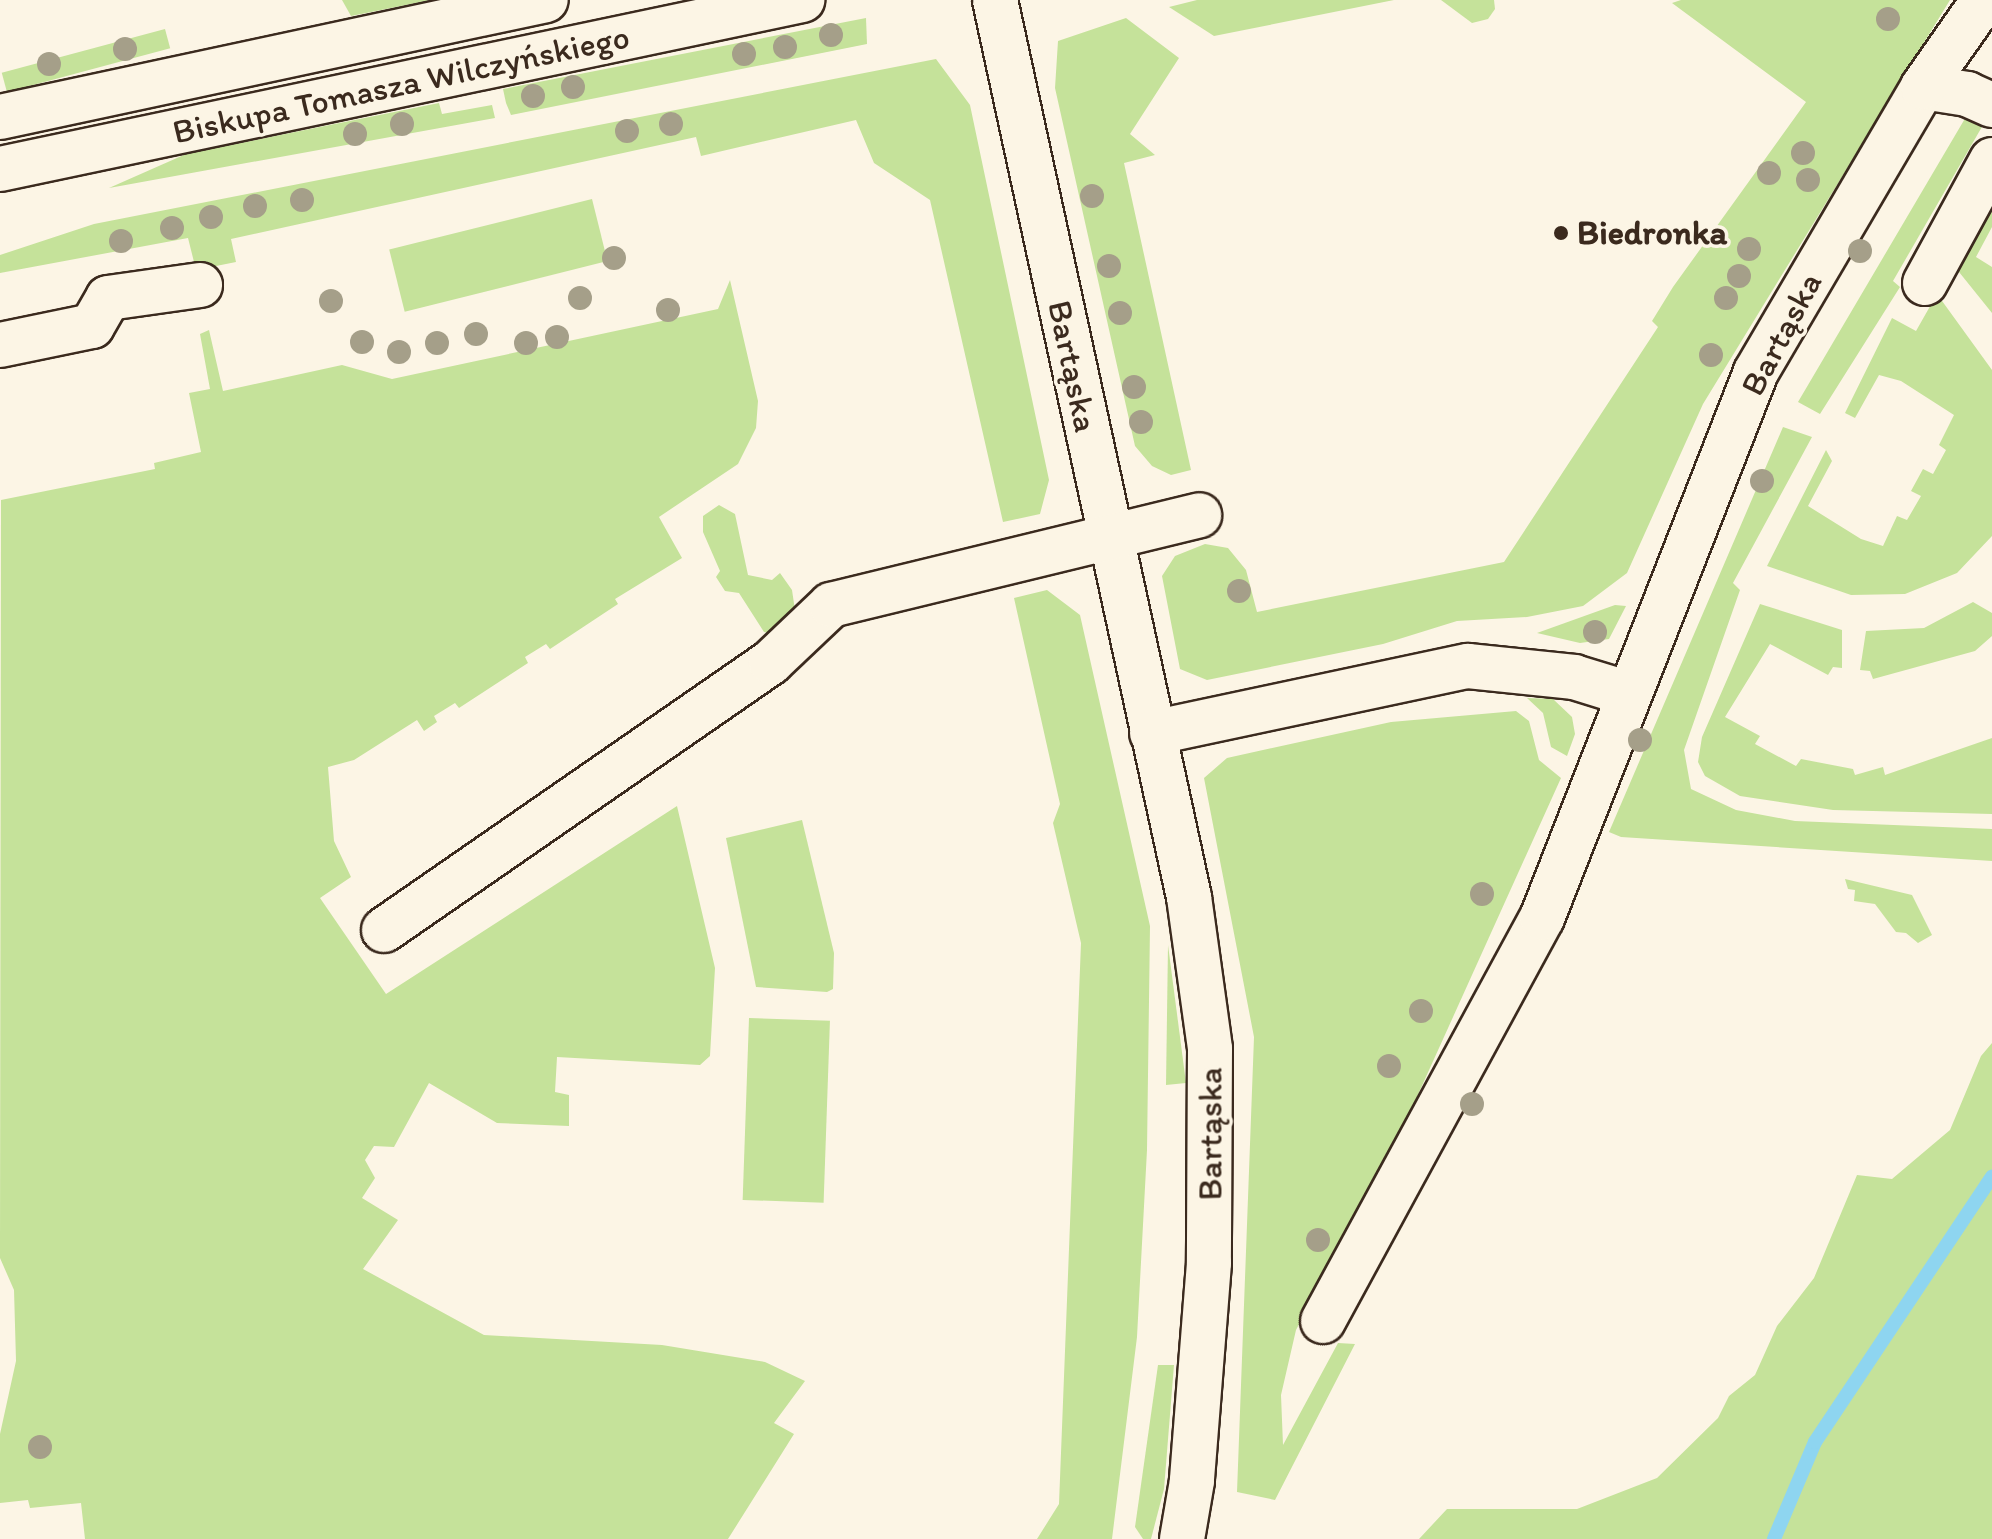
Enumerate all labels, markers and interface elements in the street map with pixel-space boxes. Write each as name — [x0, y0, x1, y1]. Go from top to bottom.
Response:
street label: Biskupa Tomasza Wilczyńskiego — [169, 16, 633, 152]
place label: Biedronka — [1577, 213, 1727, 253]
marker: Biedronka — [1552, 224, 1570, 242]
street label: Bartąska — [1732, 266, 1830, 402]
street label: Bartąska — [1039, 297, 1107, 435]
street label: Bartąska — [1190, 1067, 1230, 1201]

